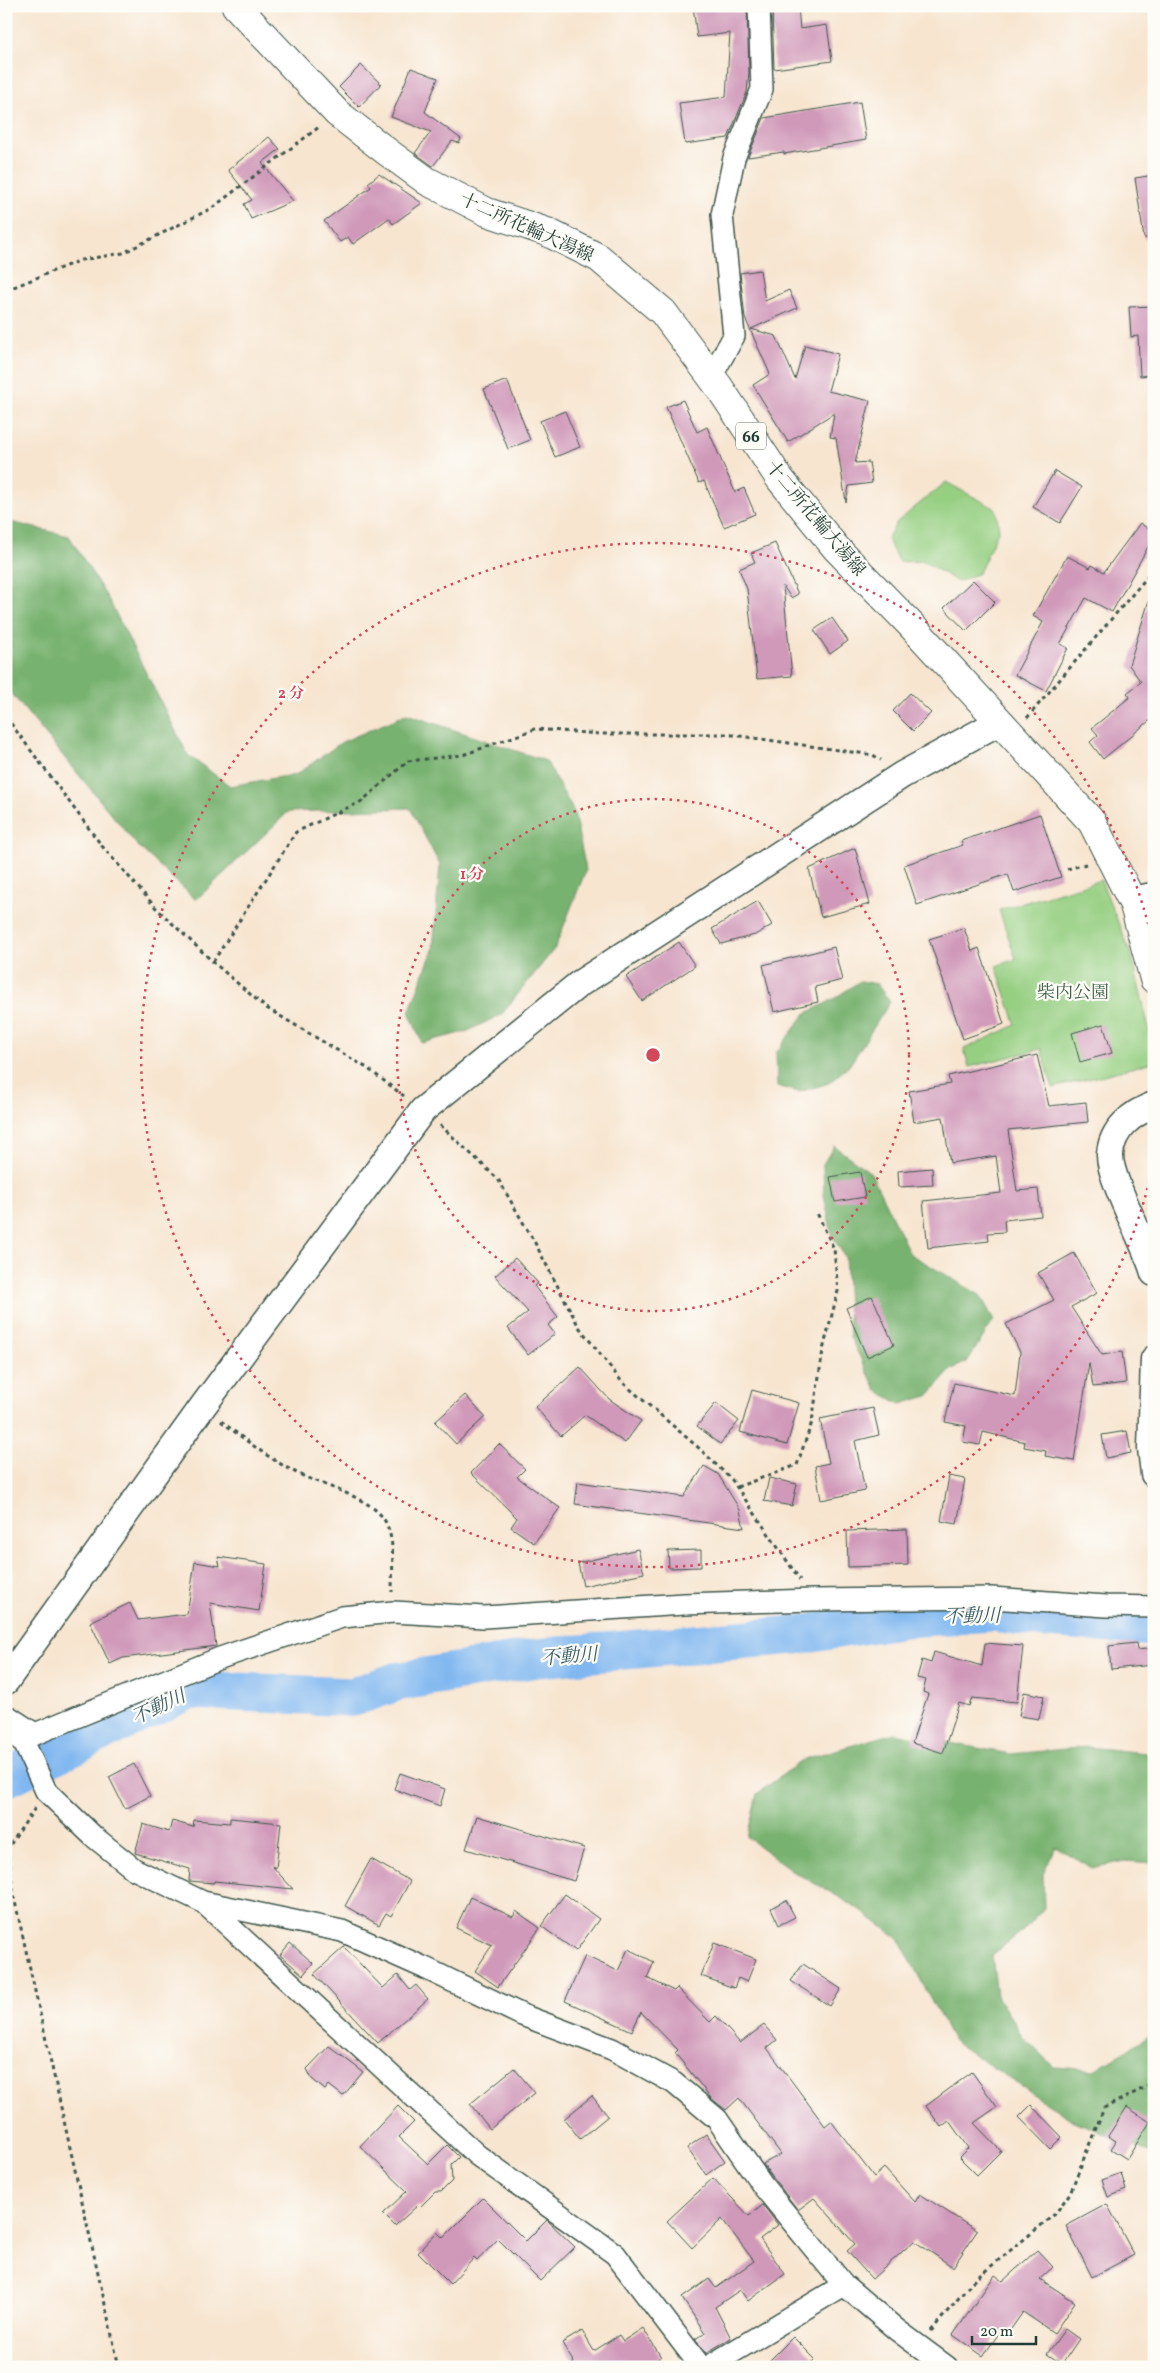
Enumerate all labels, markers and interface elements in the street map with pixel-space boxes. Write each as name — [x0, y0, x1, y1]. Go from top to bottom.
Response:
street label: 十二所花輪大湯線 — [456, 188, 597, 269]
road number: 66 — [736, 422, 766, 450]
street label: 十二所花輪大湯線 — [759, 456, 871, 582]
text: 2 分 — [278, 684, 304, 705]
text: 1 分 — [460, 865, 484, 886]
park label: 柴内公園 — [1037, 981, 1109, 1006]
centre of rings — [644, 1046, 662, 1064]
water label: 不動川 — [943, 1603, 1003, 1630]
water label: 不動川 — [540, 1641, 601, 1672]
water label: 不動川 — [128, 1683, 192, 1732]
scale bar — [972, 2313, 1036, 2345]
text: 20 m — [980, 2322, 1013, 2343]

